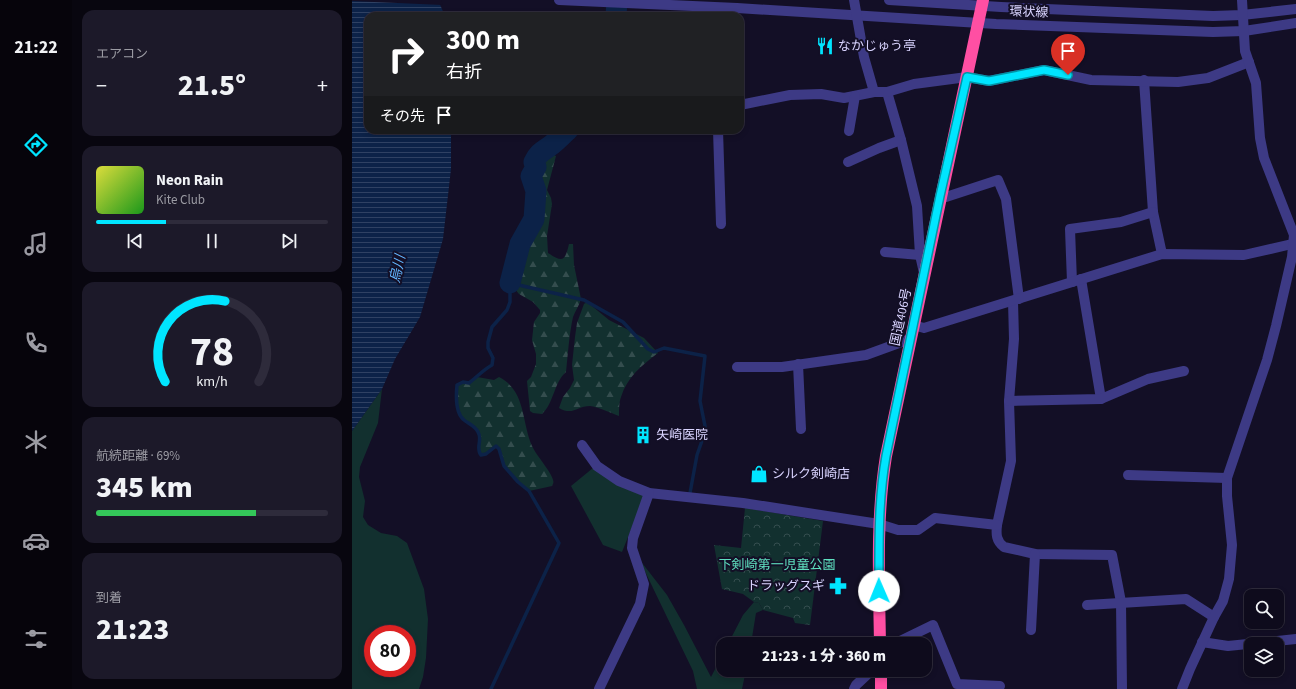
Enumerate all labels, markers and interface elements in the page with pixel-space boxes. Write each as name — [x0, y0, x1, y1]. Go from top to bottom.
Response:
street label: 環状線 — [1009, 2, 1049, 22]
text: 300 m — [446, 20, 520, 60]
icon: right — [380, 28, 432, 80]
pin — [1051, 34, 1085, 75]
text: 21:22 — [14, 35, 58, 60]
restaurant icon: なかじゅう亭 — [815, 36, 835, 56]
place label: なかじゅう亭 — [838, 37, 916, 55]
icon: arrive — [1057, 40, 1079, 62]
text: エアコン — [96, 45, 148, 63]
text: 右折 — [446, 60, 482, 85]
text: 21.5° — [178, 64, 246, 107]
text: − — [96, 70, 107, 102]
text: + — [317, 70, 328, 102]
icon: arrive — [433, 104, 455, 126]
text: その先 — [380, 106, 425, 127]
icon: directions — [22, 131, 50, 159]
text: Neon Rain — [156, 170, 223, 191]
text: Kite Club — [156, 191, 205, 209]
icon: music — [22, 230, 50, 258]
icon: previous — [124, 230, 146, 252]
icon: pause — [201, 230, 223, 252]
icon: next — [278, 230, 300, 252]
water label: 烏川 — [385, 251, 411, 285]
street label: 国道406号 — [886, 287, 916, 347]
text: 78 — [190, 322, 234, 382]
icon: phone — [22, 329, 50, 357]
text: km/h — [196, 371, 228, 392]
building icon: 矢崎医院 — [633, 425, 653, 445]
place label: 矢崎医院 — [656, 426, 708, 444]
icon: climate — [22, 428, 50, 456]
text: 航続距離 · 69% — [96, 447, 180, 465]
shop icon: シルク剣崎店 — [749, 464, 769, 484]
place label: シルク剣崎店 — [772, 465, 850, 483]
text: 345 km — [96, 466, 193, 509]
icon: car — [22, 527, 50, 555]
park label: 下剣崎第一児童公園 — [718, 556, 836, 574]
position arrow — [858, 570, 900, 612]
pharmacy icon: ドラッグスギ — [828, 576, 848, 596]
place label: ドラッグスギ — [747, 577, 825, 595]
text: 到着 — [96, 589, 122, 607]
map controls — [1244, 589, 1284, 677]
button: search — [1244, 589, 1284, 629]
text: 21:23 — [96, 608, 169, 651]
icon: filters — [22, 625, 50, 653]
speed limit sign: 80 — [364, 625, 416, 677]
button: layers — [1244, 637, 1284, 677]
text: 21:23 · 1 分 · 360 m — [762, 646, 886, 667]

